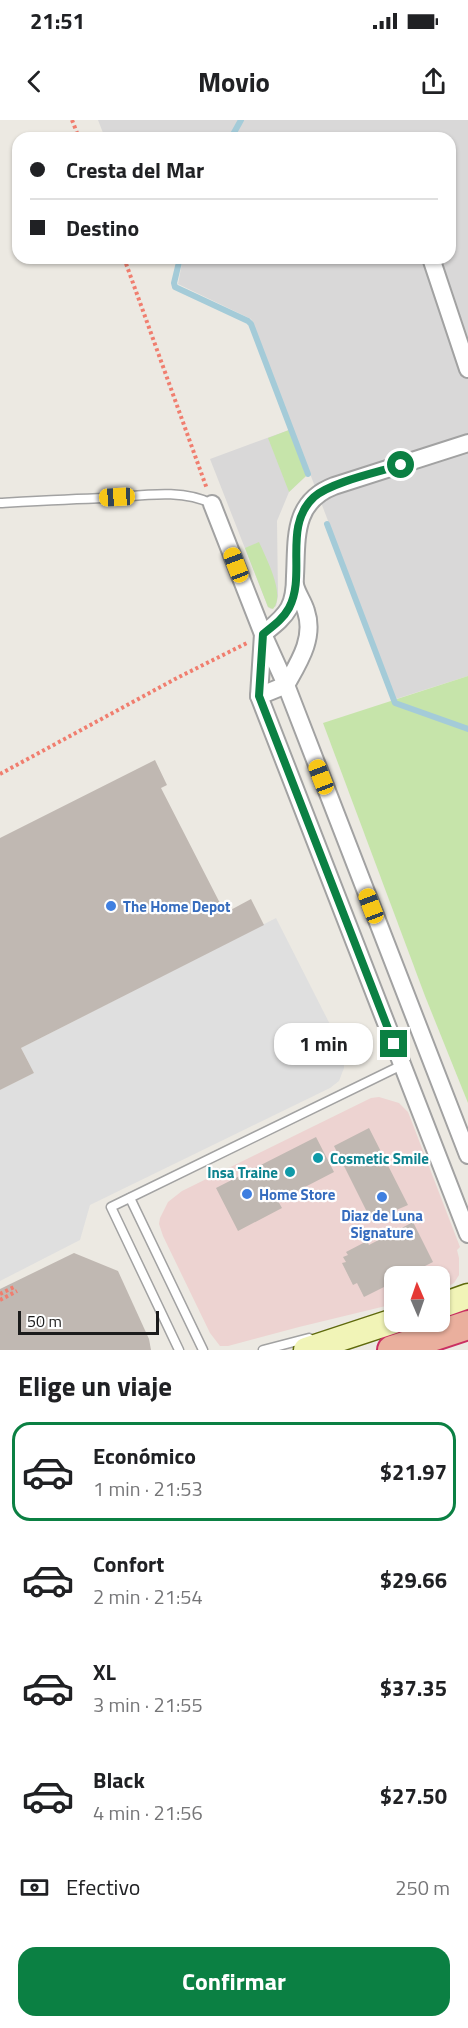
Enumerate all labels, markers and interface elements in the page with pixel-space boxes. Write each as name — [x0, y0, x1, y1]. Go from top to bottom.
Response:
text: 21:51 — [30, 4, 85, 38]
text: Movio — [198, 61, 270, 102]
icon: back — [18, 65, 51, 98]
icon: share — [417, 65, 450, 98]
text: Cresta del Mar — [66, 153, 204, 187]
text: Destino — [66, 211, 139, 245]
route start — [387, 451, 414, 478]
car — [99, 487, 135, 507]
car — [221, 545, 251, 585]
car — [306, 757, 336, 797]
car — [356, 886, 386, 926]
place label: The Home Depot — [123, 895, 231, 918]
marker: The Home Depot — [104, 899, 118, 913]
callout: 1 min — [274, 1023, 373, 1065]
text: 1 min — [299, 1028, 348, 1059]
route end — [380, 1030, 407, 1057]
place label: Cosmetic Smile — [330, 1147, 429, 1170]
marker: Cosmetic Smile — [311, 1151, 325, 1165]
place label: Insa Traine — [207, 1161, 278, 1184]
marker: Insa Traine — [283, 1165, 297, 1179]
place label: Home Store — [259, 1183, 336, 1206]
marker: Home Store — [240, 1187, 254, 1201]
marker: Diaz de Luna Signature — [375, 1190, 389, 1204]
place label: Diaz de Luna Signature — [341, 1204, 423, 1244]
north arrow — [384, 1266, 450, 1332]
map controls — [384, 1266, 450, 1332]
scale bar — [18, 1308, 159, 1336]
text: 50 m — [27, 1309, 62, 1333]
text: Elige un viaje — [18, 1365, 172, 1406]
text: Económico — [93, 1439, 196, 1473]
icon: car — [21, 1445, 75, 1499]
text: $21.97 — [380, 1455, 447, 1489]
text: 1 min · 21:53 — [93, 1473, 203, 1504]
text: Confort — [93, 1547, 164, 1581]
icon: car — [21, 1553, 75, 1607]
text: $29.66 — [380, 1563, 447, 1597]
text: 2 min · 21:54 — [93, 1581, 203, 1612]
text: XL — [93, 1655, 116, 1689]
icon: car — [21, 1661, 75, 1715]
text: $37.35 — [380, 1671, 447, 1705]
text: 3 min · 21:55 — [93, 1689, 203, 1720]
text: Black — [93, 1763, 145, 1797]
icon: car — [21, 1769, 75, 1823]
text: $27.50 — [380, 1779, 447, 1813]
text: 4 min · 21:56 — [93, 1797, 203, 1828]
text: Efectivo — [66, 1870, 140, 1904]
icon: cash — [18, 1871, 51, 1904]
text: 250 m — [395, 1872, 450, 1903]
button: Confirmar — [18, 1947, 450, 2016]

